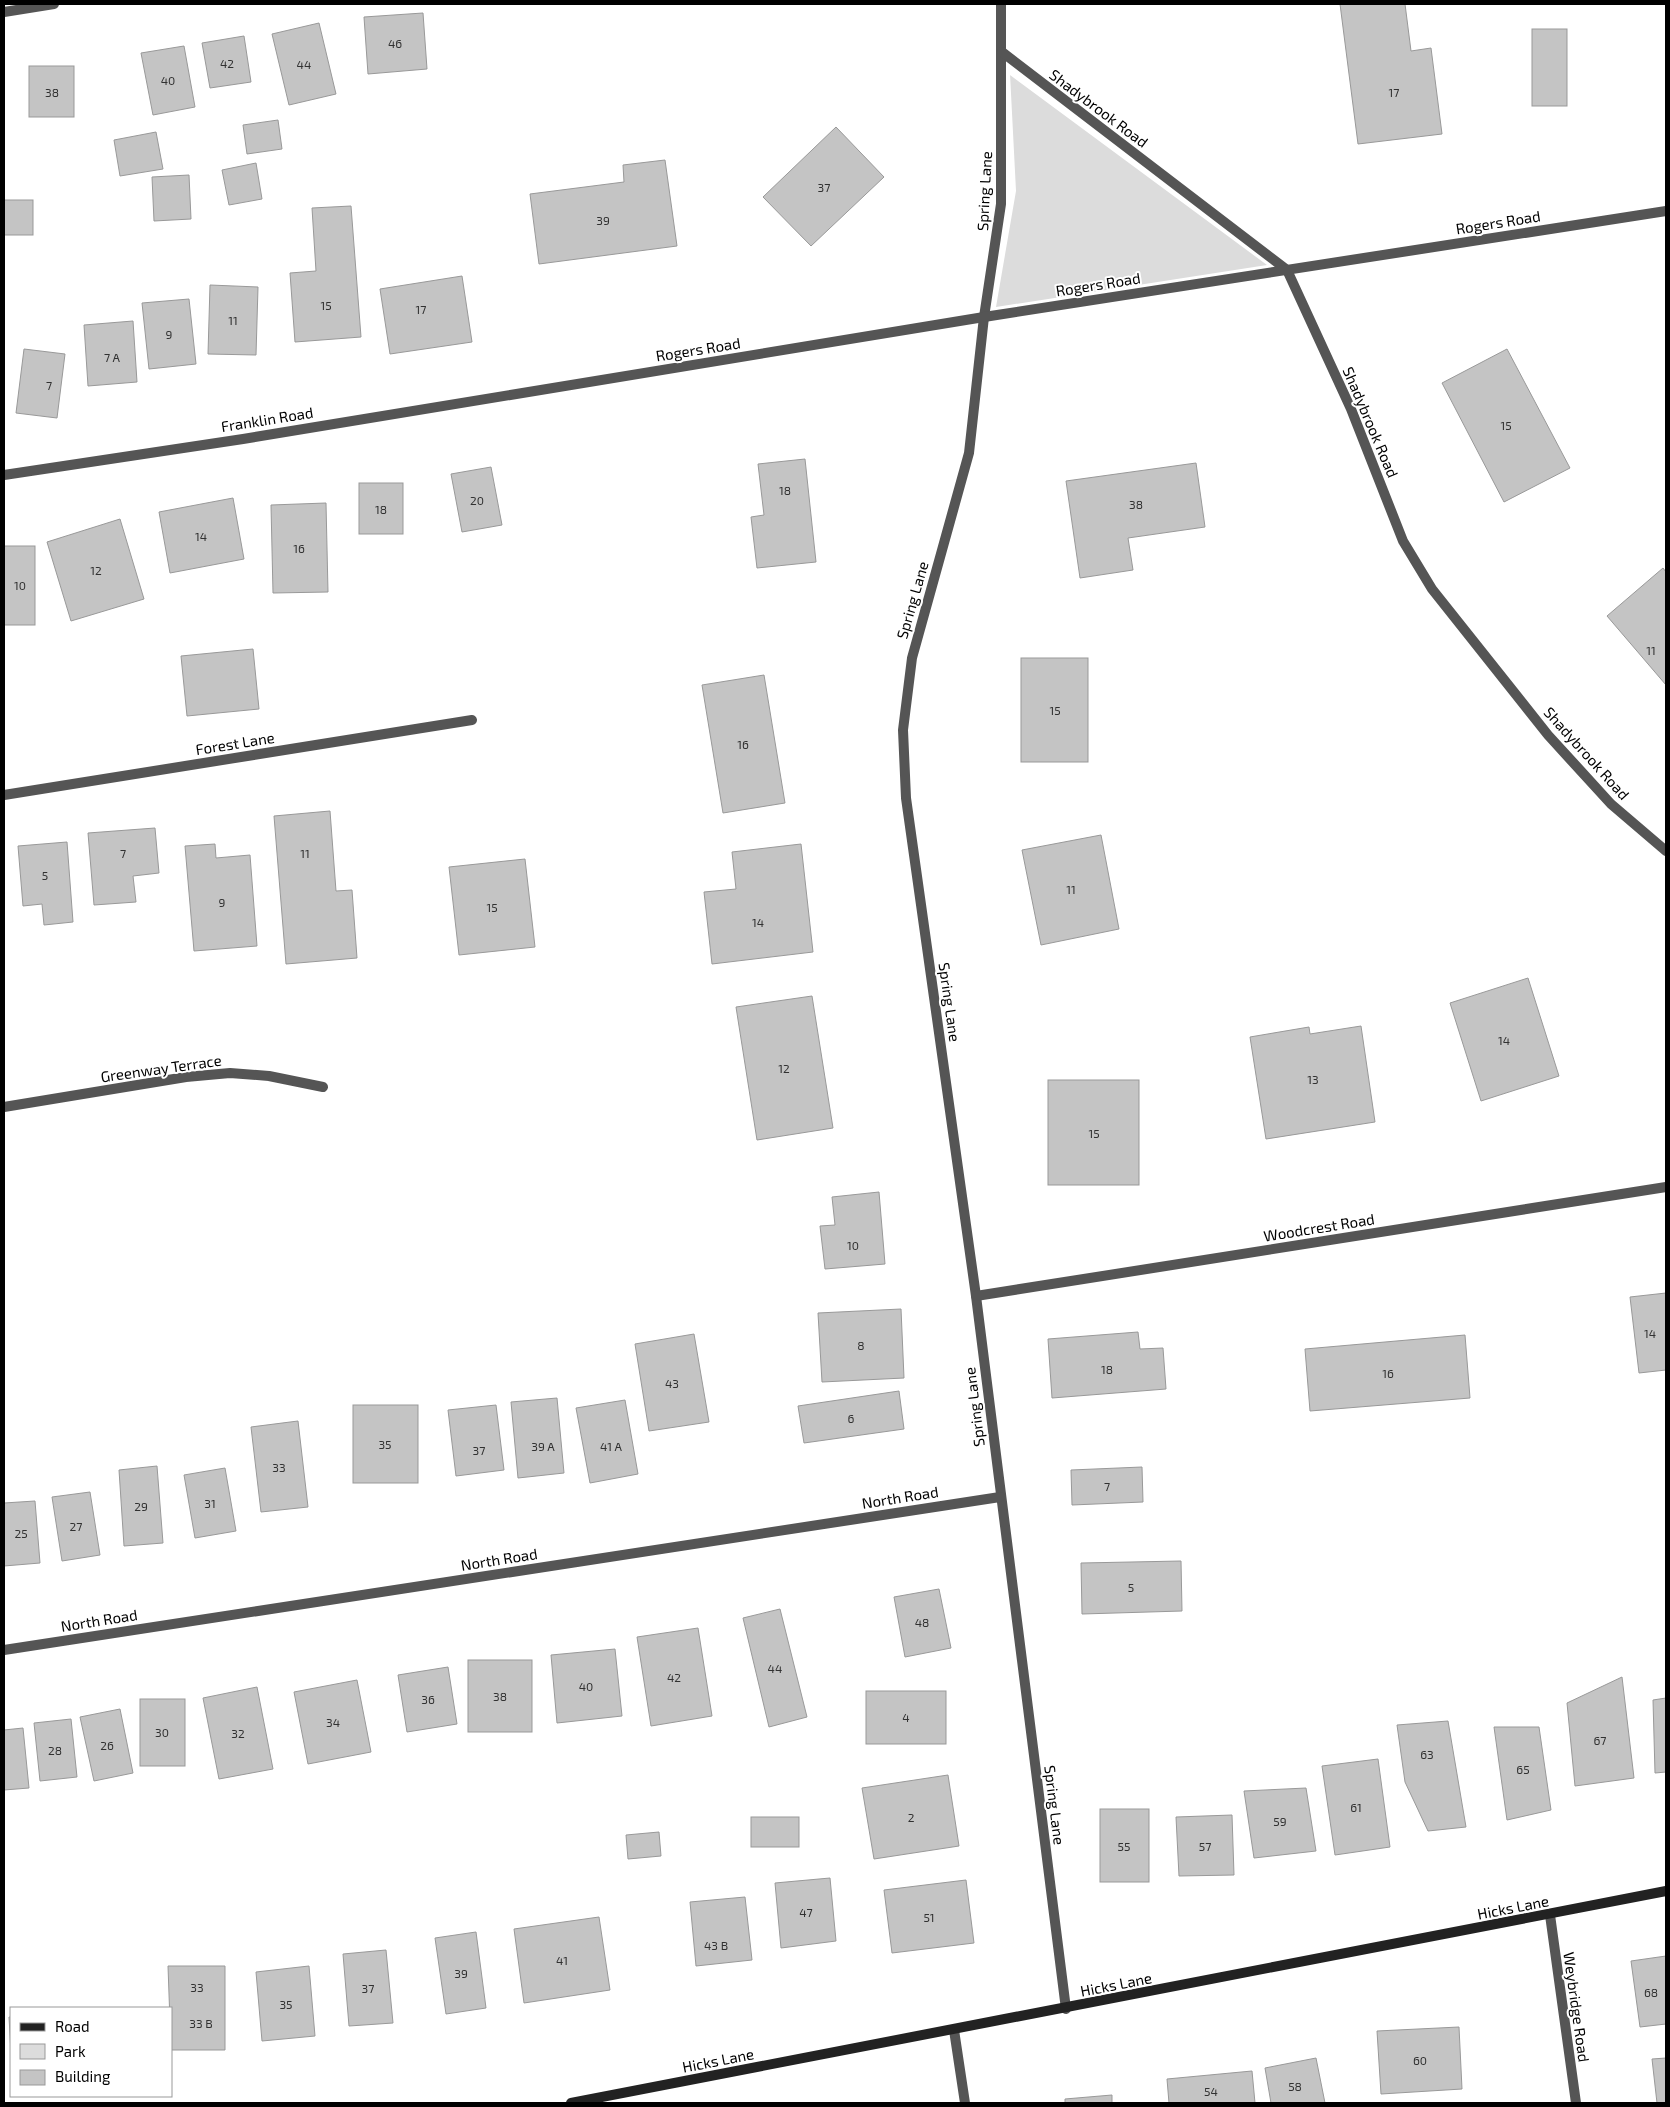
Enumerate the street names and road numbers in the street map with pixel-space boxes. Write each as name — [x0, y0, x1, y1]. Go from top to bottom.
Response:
street label: Shadybrook Road — [1046, 65, 1152, 151]
street label: Spring Lane — [973, 151, 995, 231]
street label: Rogers Road — [1454, 206, 1542, 238]
street label: Rogers Road — [1054, 268, 1142, 300]
street label: Rogers Road — [654, 333, 742, 365]
street label: Shadybrook Road — [1340, 364, 1402, 480]
street label: Franklin Road — [220, 403, 314, 435]
street label: Spring Lane — [892, 559, 932, 641]
street label: Shadybrook Road — [1541, 703, 1633, 803]
street label: Forest Lane — [194, 728, 276, 758]
street label: Spring Lane — [936, 961, 964, 1043]
street label: Greenway Terrace — [99, 1051, 223, 1085]
street label: Woodcrest Road — [1262, 1209, 1376, 1245]
street label: Spring Lane — [960, 1366, 988, 1448]
street label: North Road — [860, 1482, 940, 1512]
street label: North Road — [459, 1544, 539, 1574]
street label: North Road — [59, 1605, 139, 1635]
street label: Spring Lane — [1041, 1764, 1069, 1846]
street label: Hicks Lane — [1476, 1891, 1550, 1923]
street label: Weybridge Road — [1560, 1951, 1594, 2063]
street label: Hicks Lane — [1079, 1968, 1153, 2000]
street label: Hicks Lane — [681, 2044, 755, 2076]

